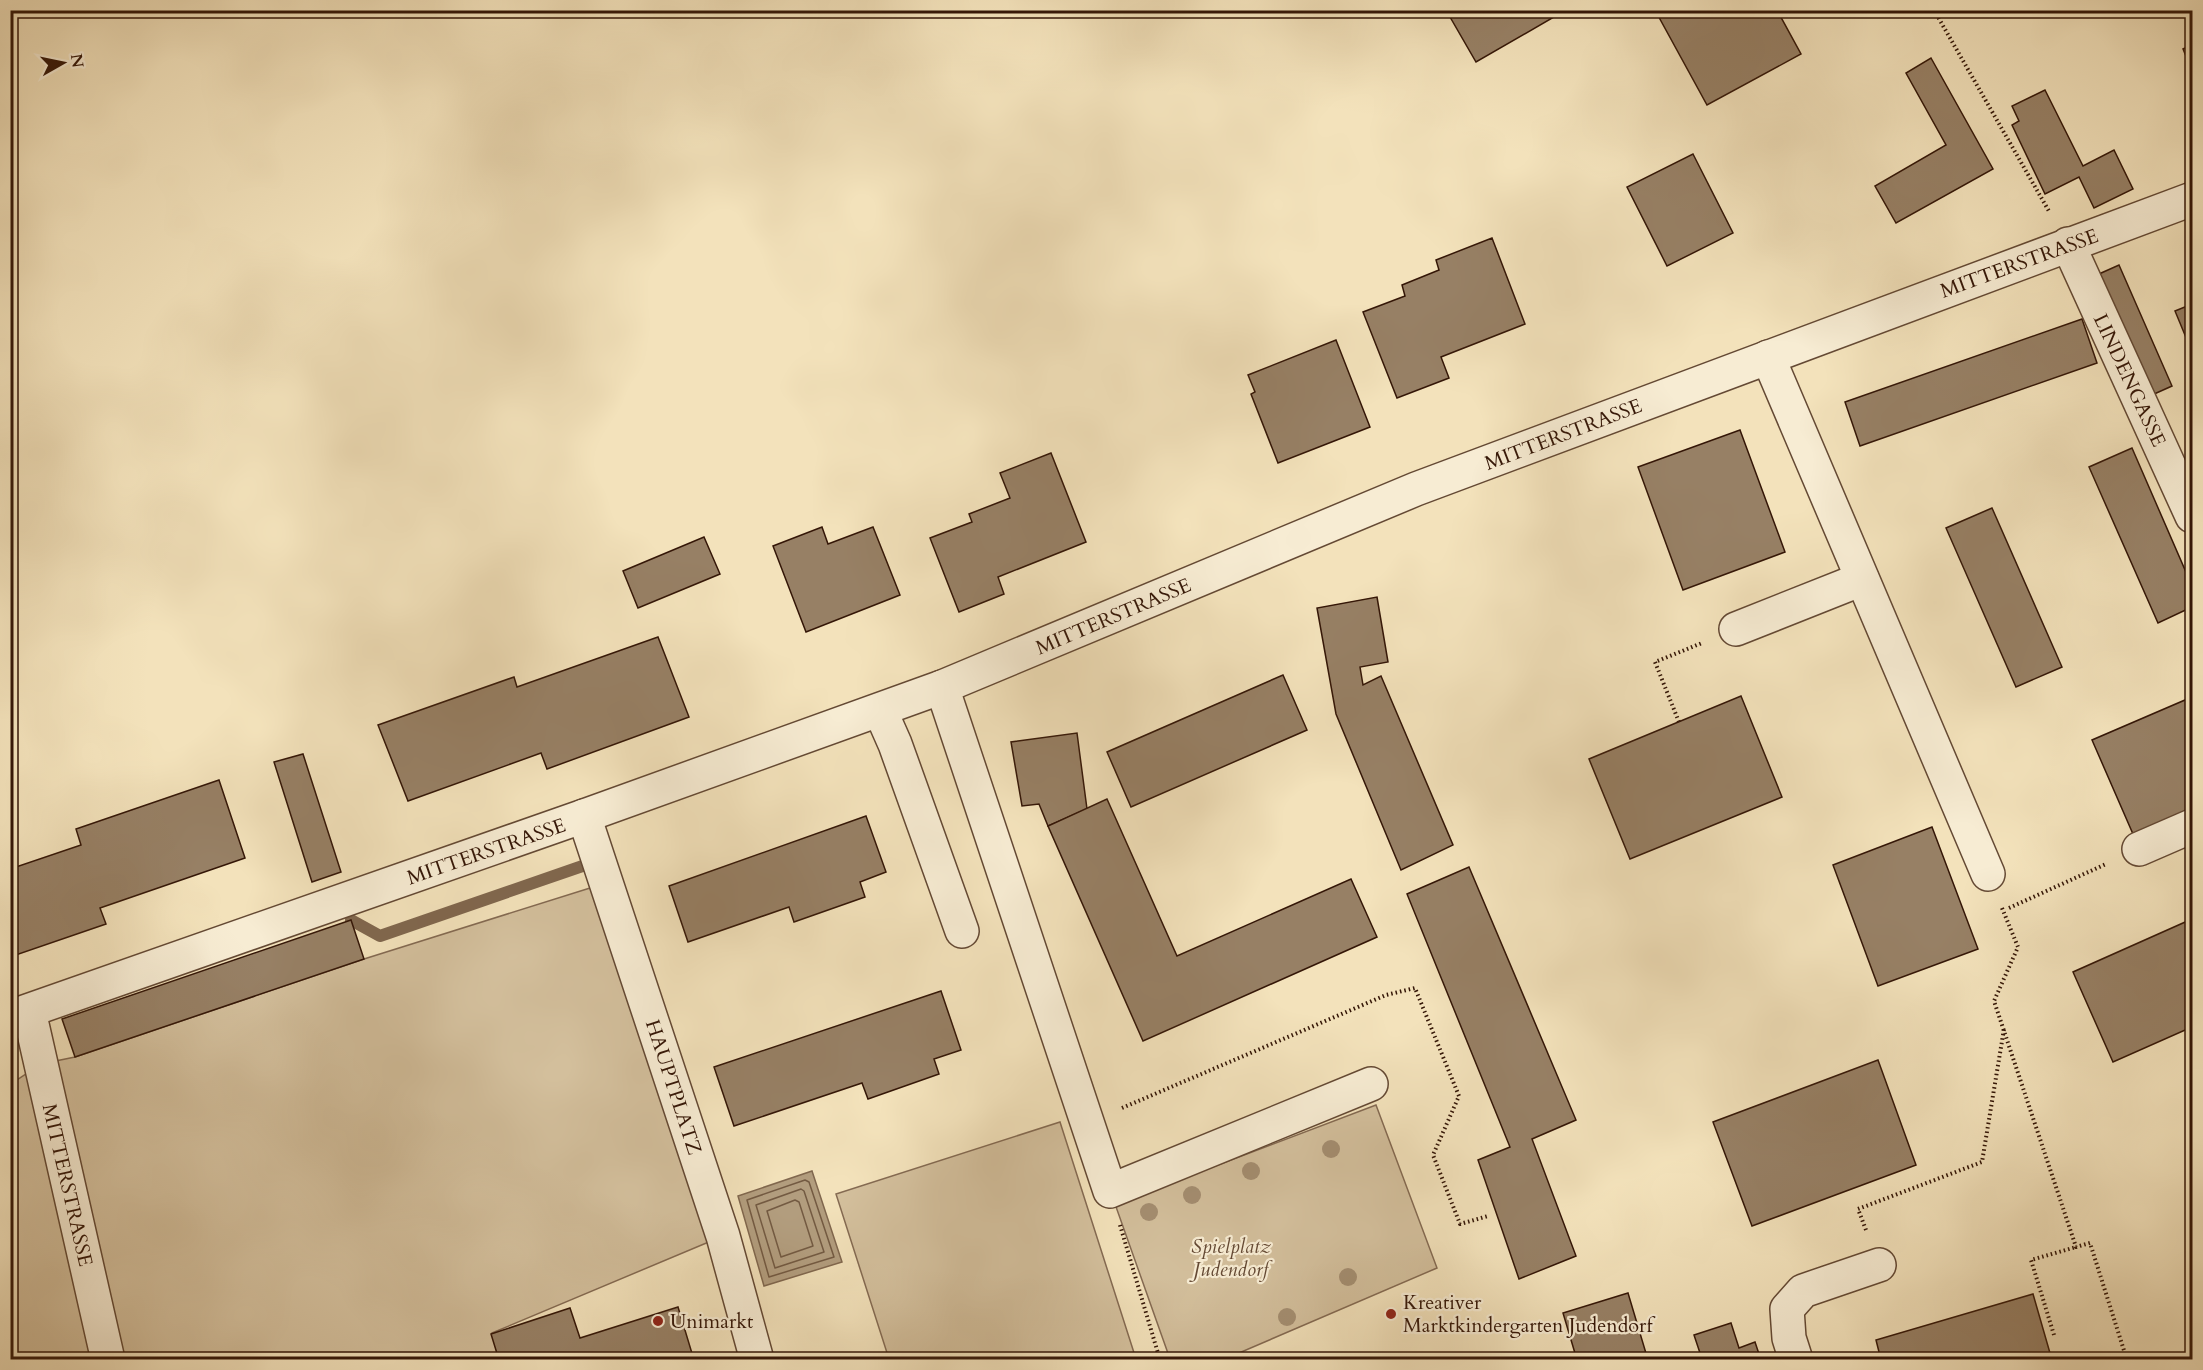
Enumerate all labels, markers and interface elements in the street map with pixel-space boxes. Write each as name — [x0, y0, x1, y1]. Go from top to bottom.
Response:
north arrow — [33, 33, 93, 93]
text: N — [65, 52, 89, 69]
street label: MITTERSTRASSE — [1936, 222, 2102, 305]
street label: LINDENGASSE — [2087, 309, 2172, 451]
street label: MITTERSTRASSE — [1481, 392, 1646, 477]
street label: MITTERSTRASSE — [1031, 572, 1195, 661]
street label: MITTERSTRASSE — [403, 812, 569, 891]
street label: HAUPTPLATZ — [639, 1016, 708, 1158]
street label: MITTERSTRASSE — [36, 1101, 99, 1269]
park label: Spielplatz Judendorf — [1188, 1233, 1273, 1283]
place label: Kreativer Marktkindergarten Judendorf — [1403, 1289, 1655, 1339]
marker: Kreativer Marktkindergarten Judendorf — [1384, 1307, 1398, 1321]
place label: Unimarkt — [670, 1308, 754, 1335]
marker: Unimarkt — [651, 1314, 665, 1328]

